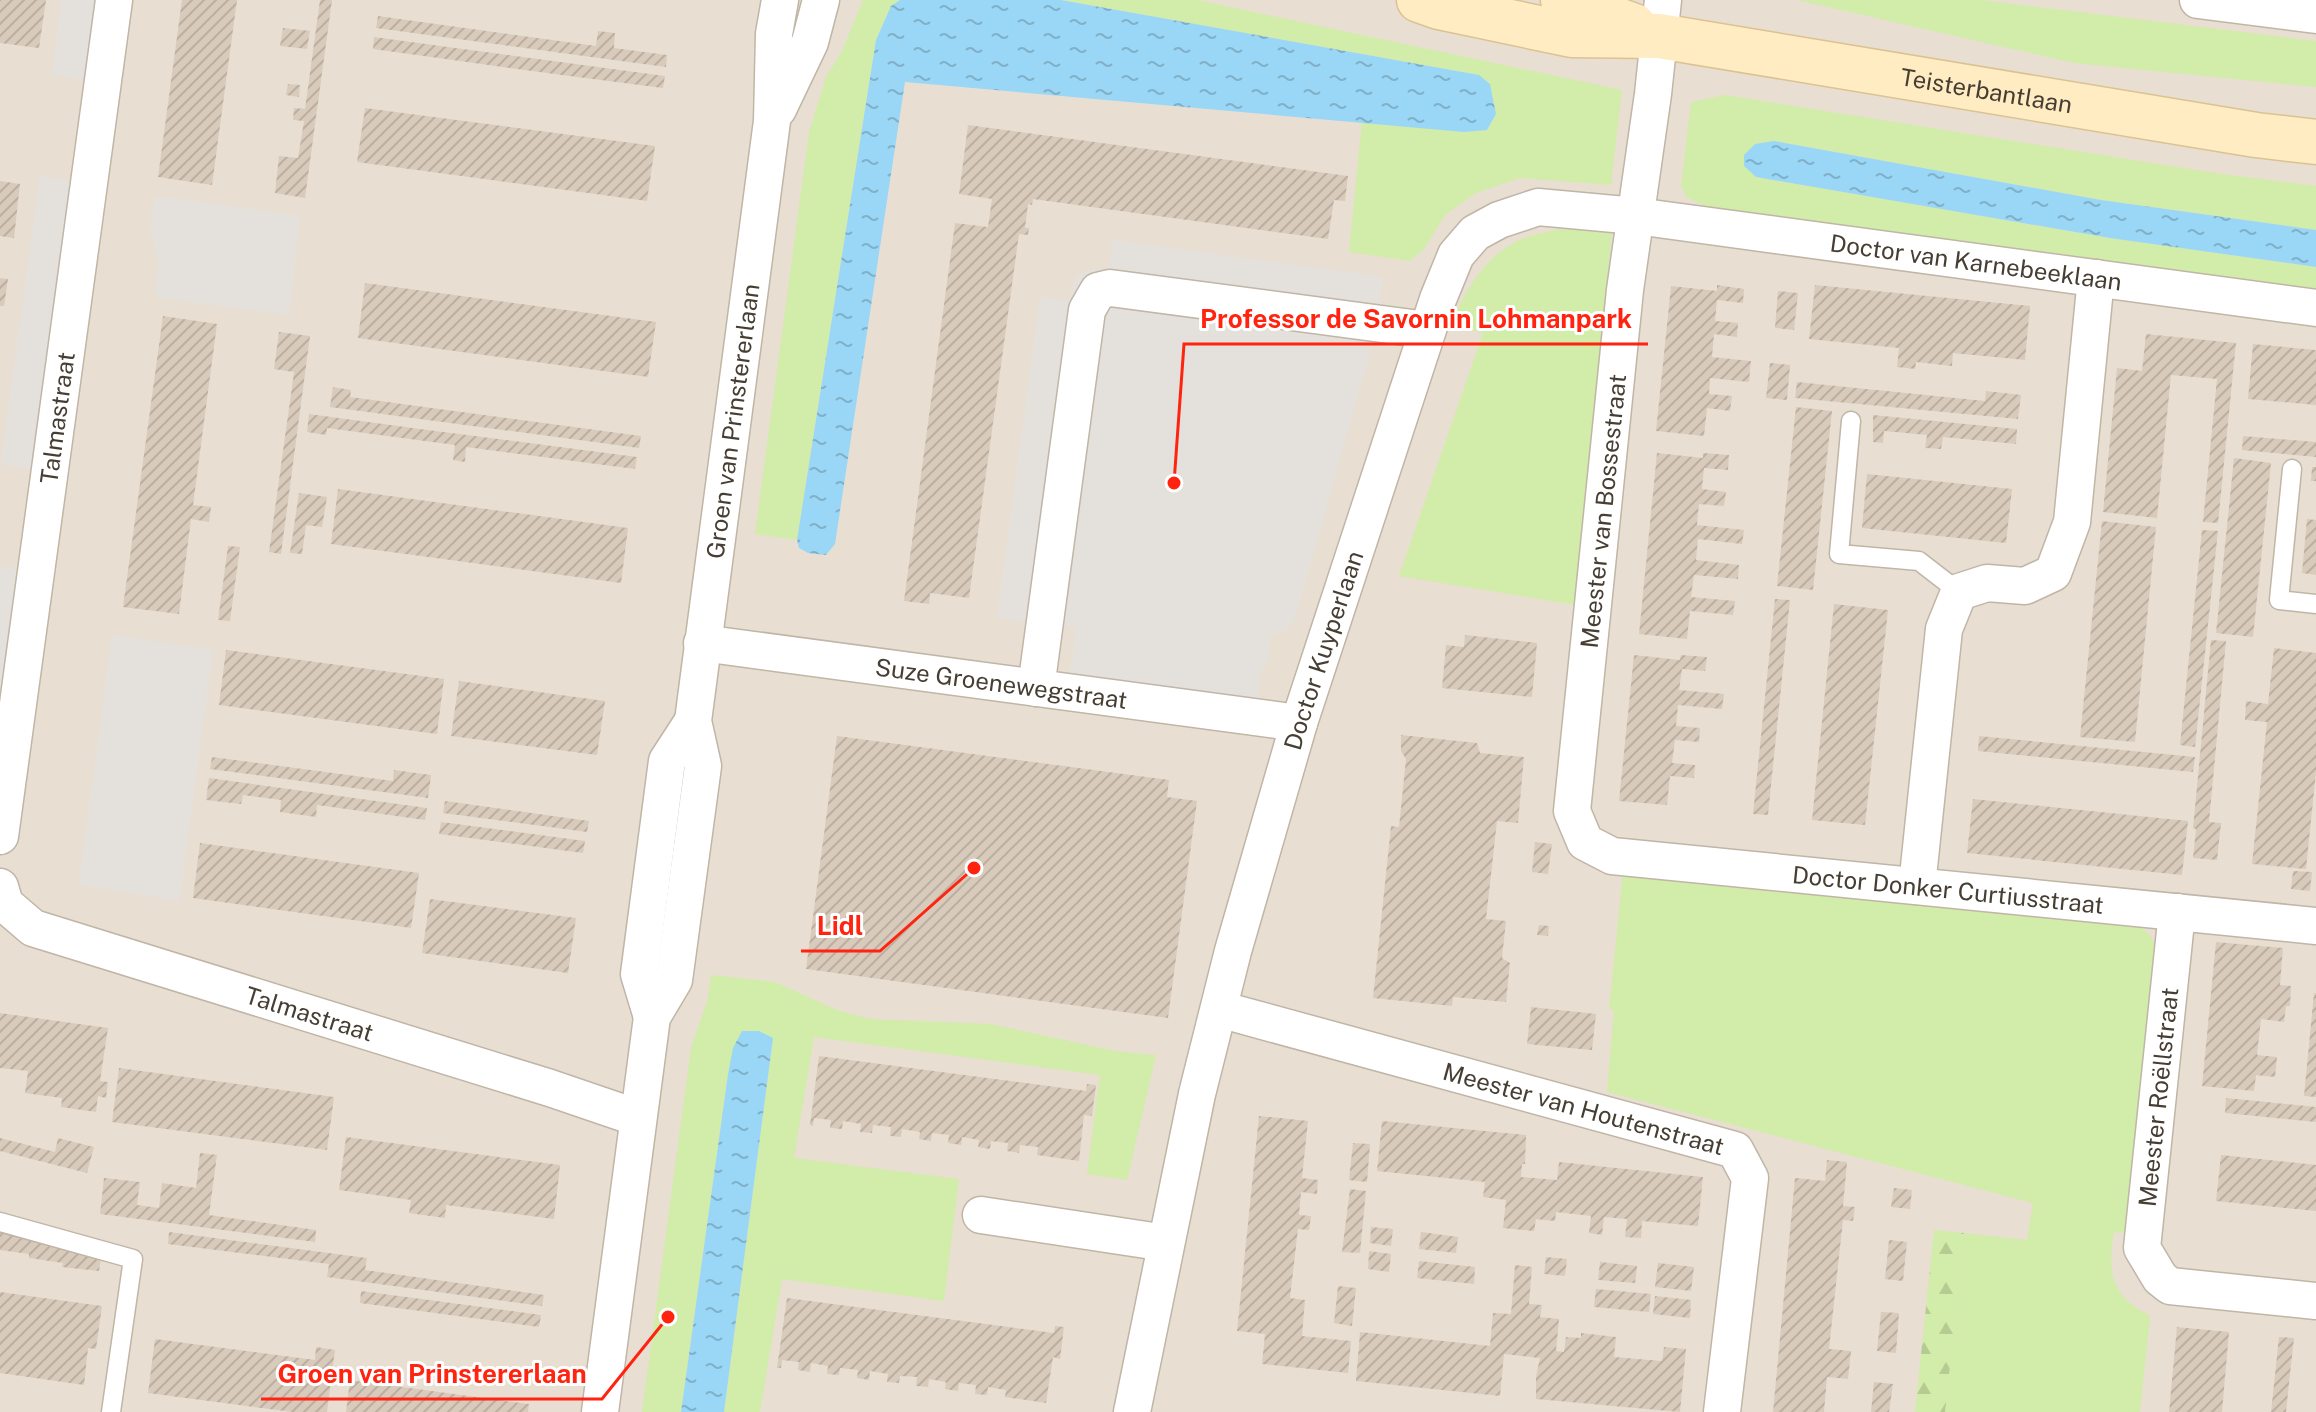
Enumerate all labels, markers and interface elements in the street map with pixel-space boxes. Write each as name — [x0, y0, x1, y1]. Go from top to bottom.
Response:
street label: Teisterbantlaan — [1898, 62, 2074, 118]
street label: Doctor van Karnebeeklaan — [1828, 228, 2123, 296]
street label: Groen van Prinstererlaan — [701, 282, 764, 560]
callout: Professor de Savornin Lohmanpark — [1184, 294, 1648, 344]
text: Professor de Savornin Lohmanpark — [1200, 303, 1632, 334]
street label: Talmastraat — [34, 350, 80, 485]
street label: Meester van Bossestraat — [1575, 373, 1631, 649]
street label: Doctor Kuyperlaan — [1278, 547, 1369, 753]
street label: Suze Groenewegstraat — [874, 652, 1129, 714]
street label: Doctor Donker Curtiusstraat — [1791, 860, 2105, 919]
callout: Lidl — [801, 901, 880, 951]
text: Lidl — [817, 910, 863, 941]
street label: Talmastraat — [242, 981, 377, 1047]
street label: Meester Roëllstraat — [2133, 986, 2183, 1208]
street label: Meester van Houtenstraat — [1440, 1057, 1727, 1160]
callout: Groen van Prinstererlaan — [261, 1349, 602, 1399]
text: Groen van Prinstererlaan — [277, 1358, 587, 1389]

